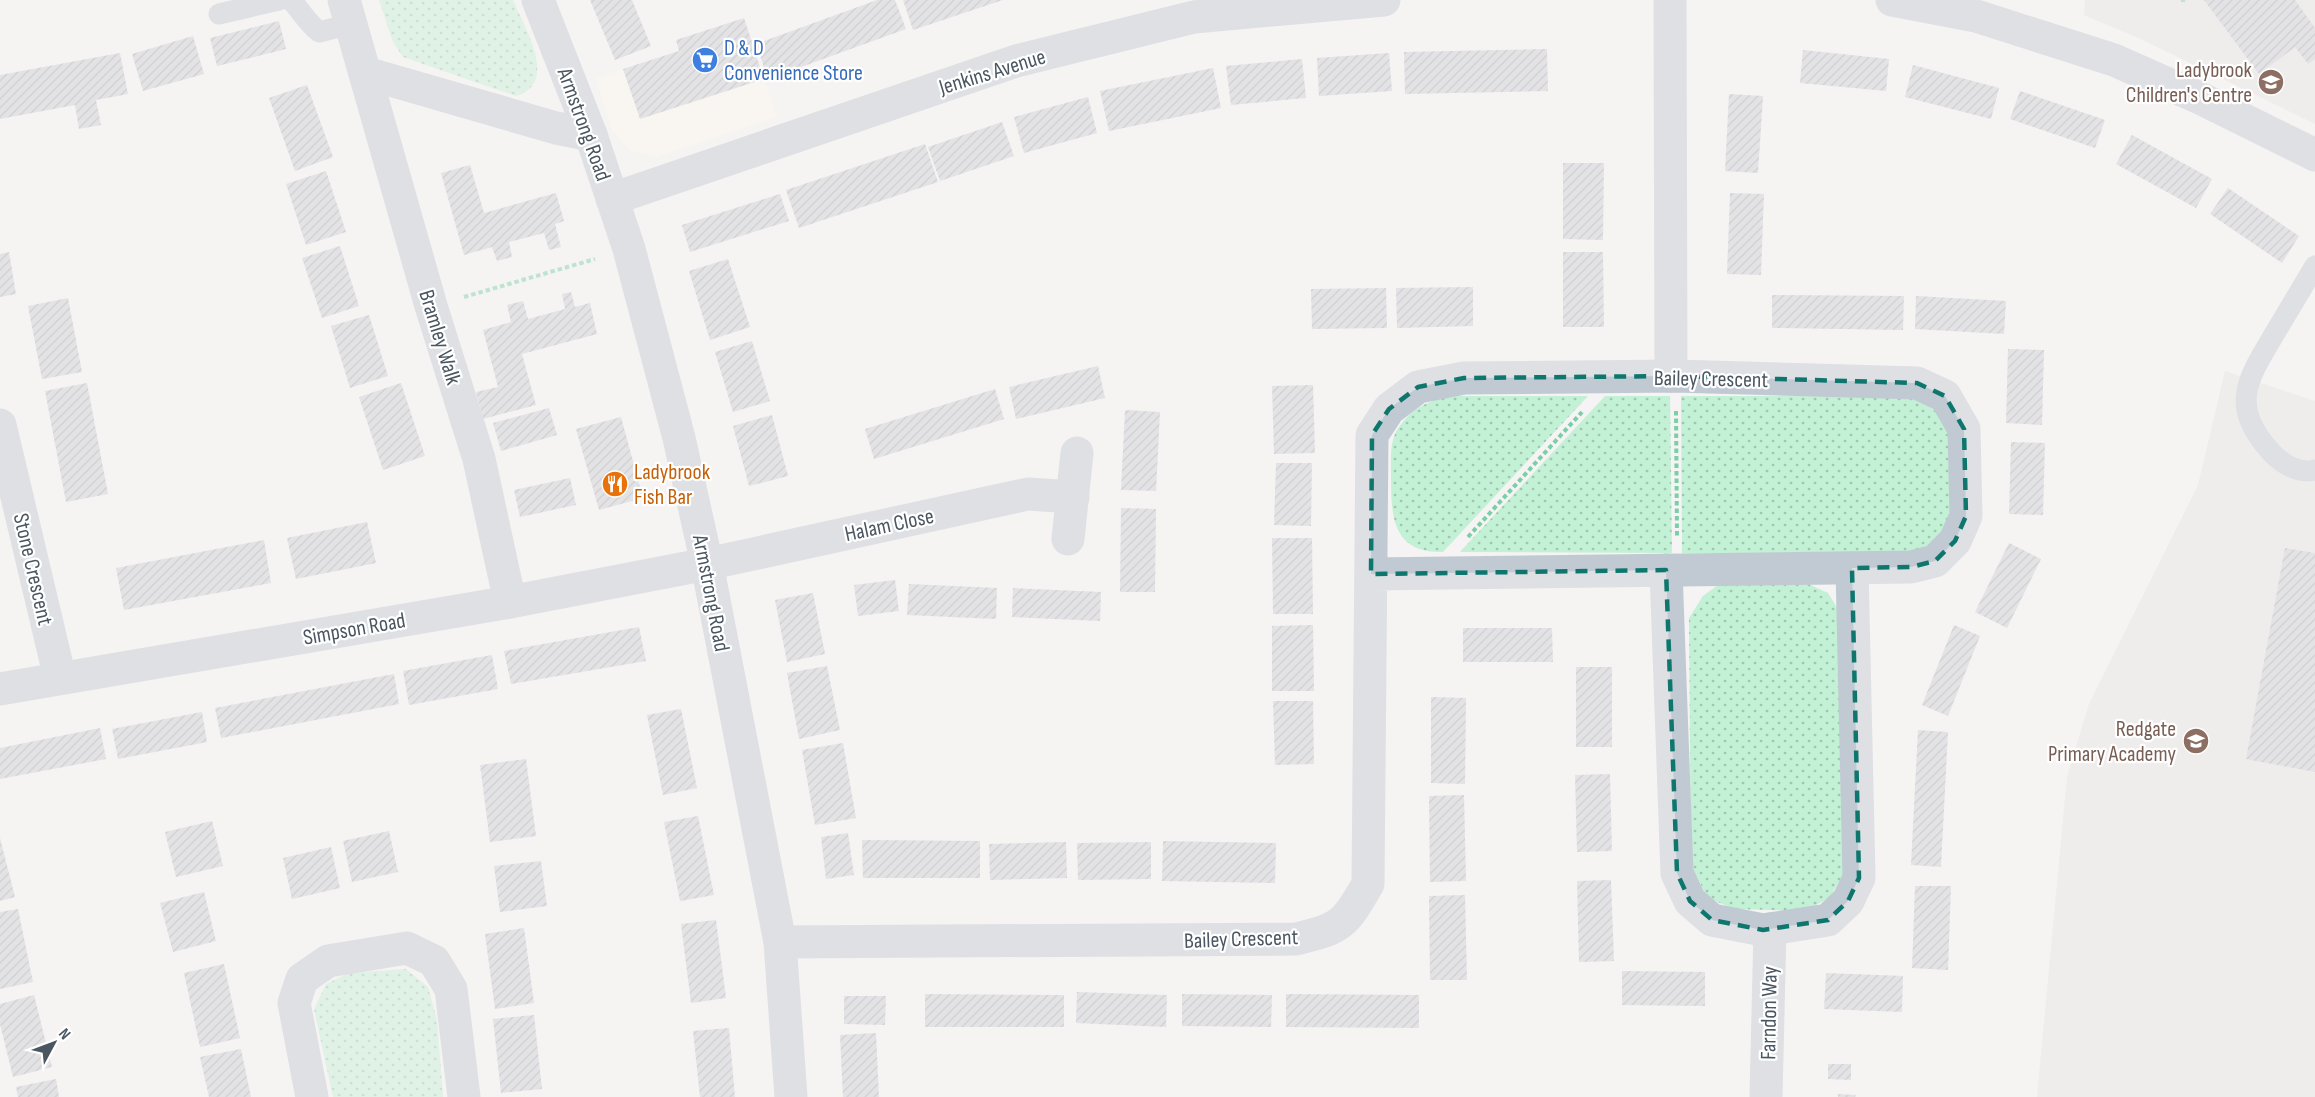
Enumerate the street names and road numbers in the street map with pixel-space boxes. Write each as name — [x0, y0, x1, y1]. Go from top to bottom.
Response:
street label: Jenkins Avenue — [935, 43, 1049, 102]
street label: Armstrong Road — [550, 63, 617, 185]
street label: Bramley Walk — [412, 287, 467, 389]
street label: Bailey Crescent — [1654, 365, 1769, 394]
street label: Halam Close — [842, 503, 936, 548]
street label: Stone Crescent — [7, 511, 59, 628]
street label: Armstrong Road — [686, 532, 735, 654]
street label: Simpson Road — [301, 607, 407, 652]
street label: Bailey Crescent — [1183, 924, 1299, 955]
street label: Farndon Way — [1755, 965, 1784, 1060]

